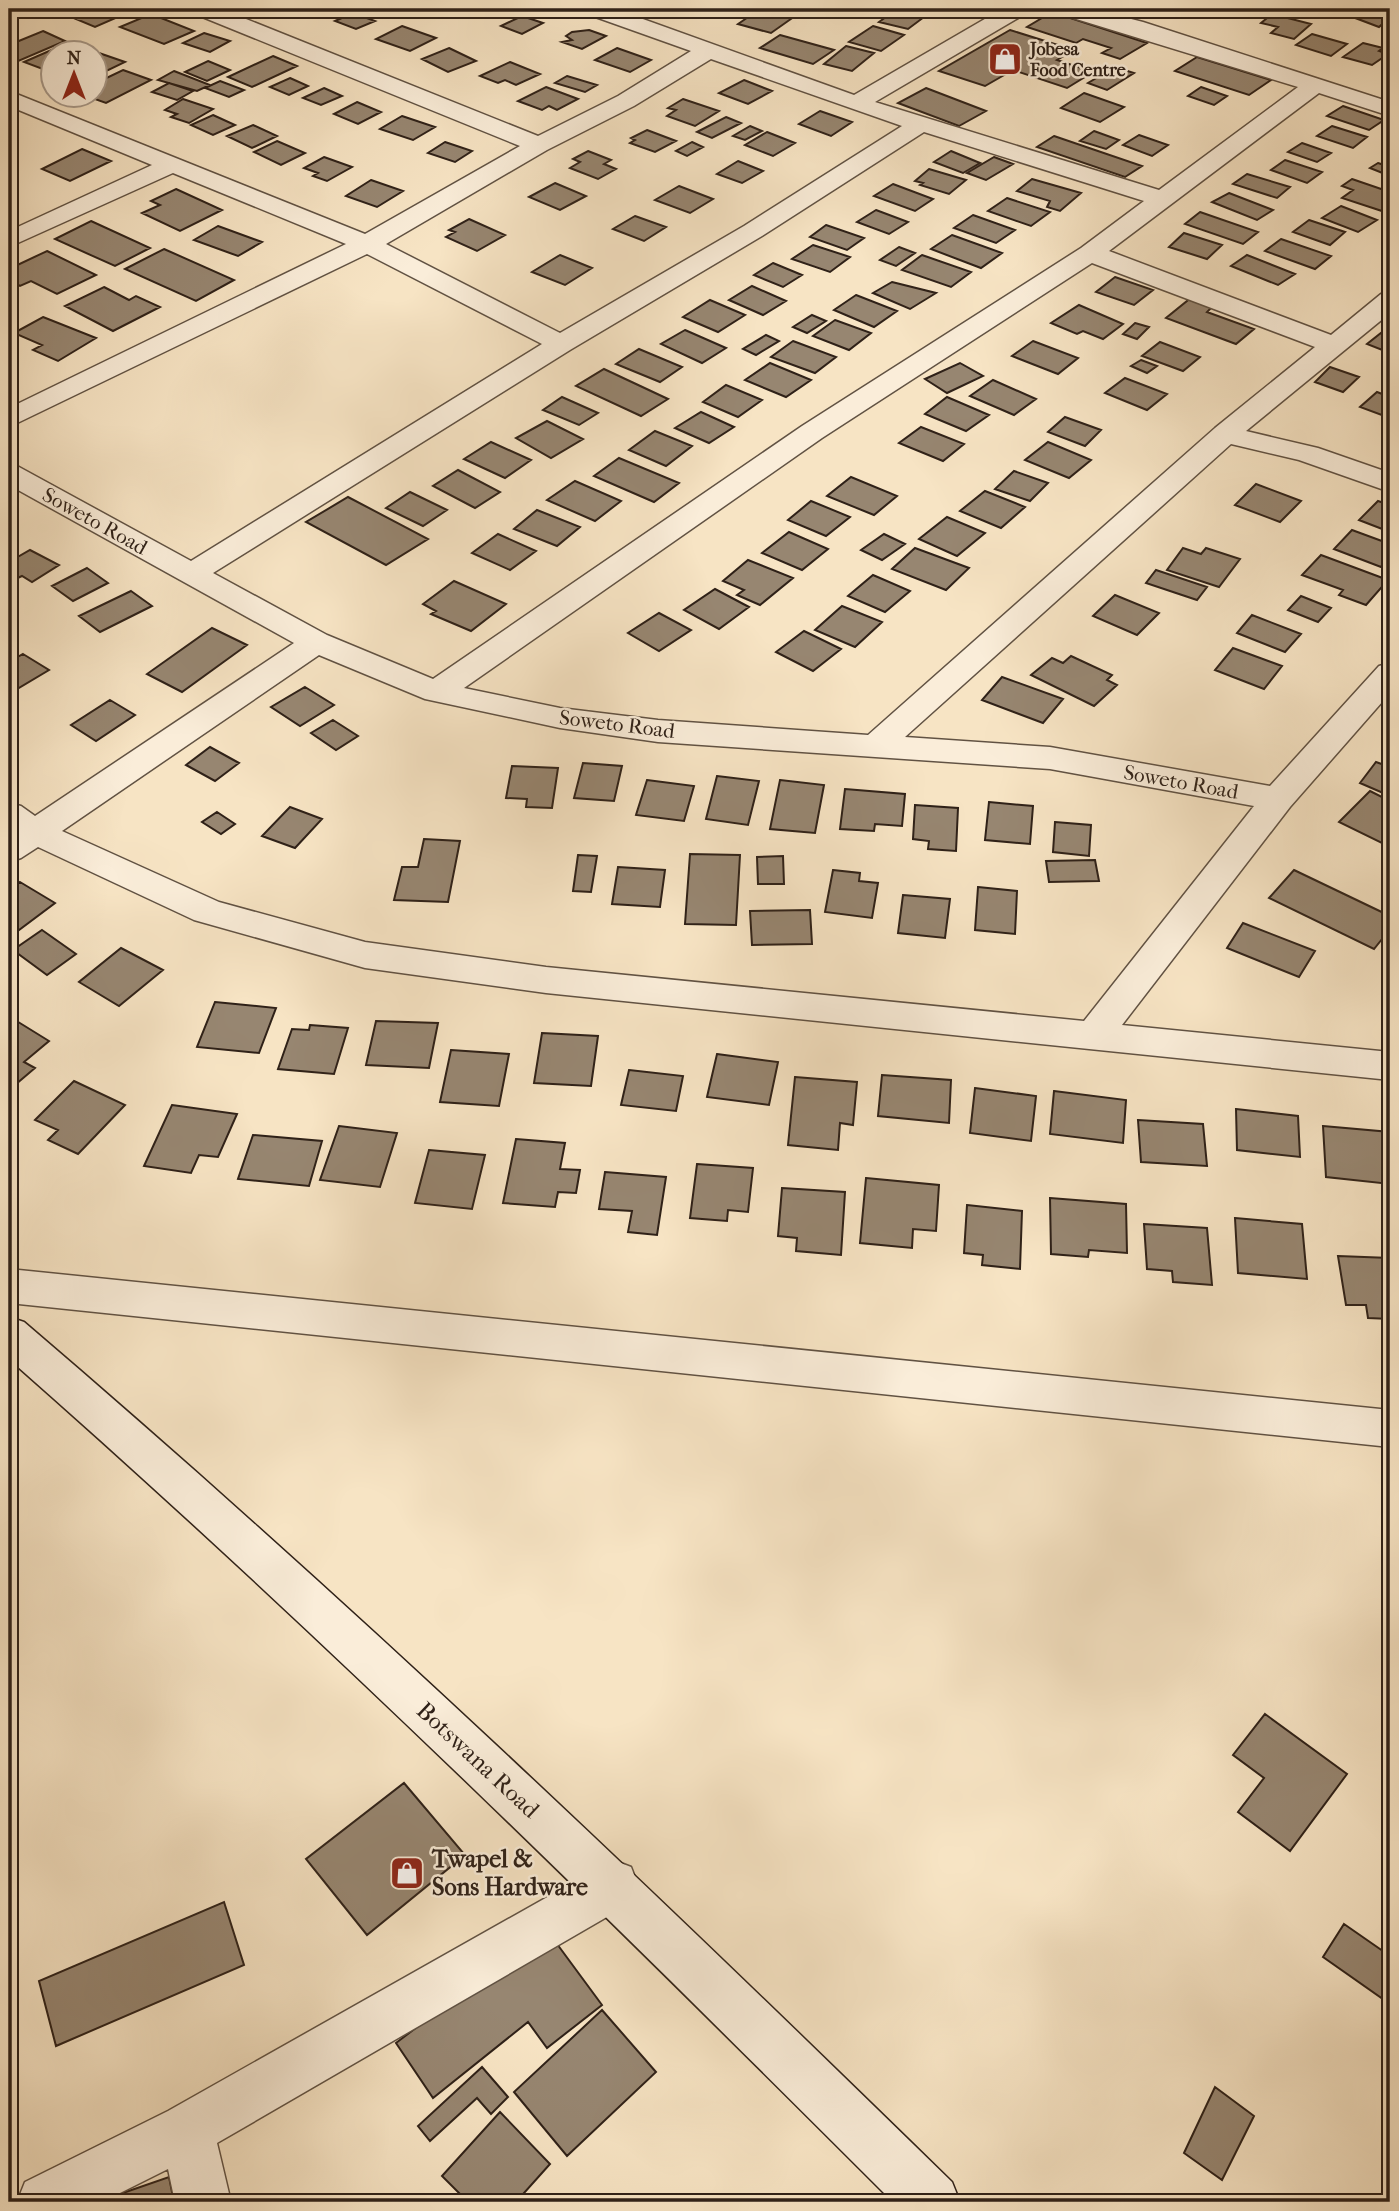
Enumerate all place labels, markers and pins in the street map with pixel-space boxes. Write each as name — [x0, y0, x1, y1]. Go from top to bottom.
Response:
place label: Jobesa Food Centre — [1028, 39, 1126, 81]
shop icon: Jobesa Food Centre — [986, 40, 1024, 78]
place label: Twapel & Sons Hardware — [431, 1845, 588, 1901]
shop icon: Twapel & Sons Hardware — [388, 1854, 426, 1892]

